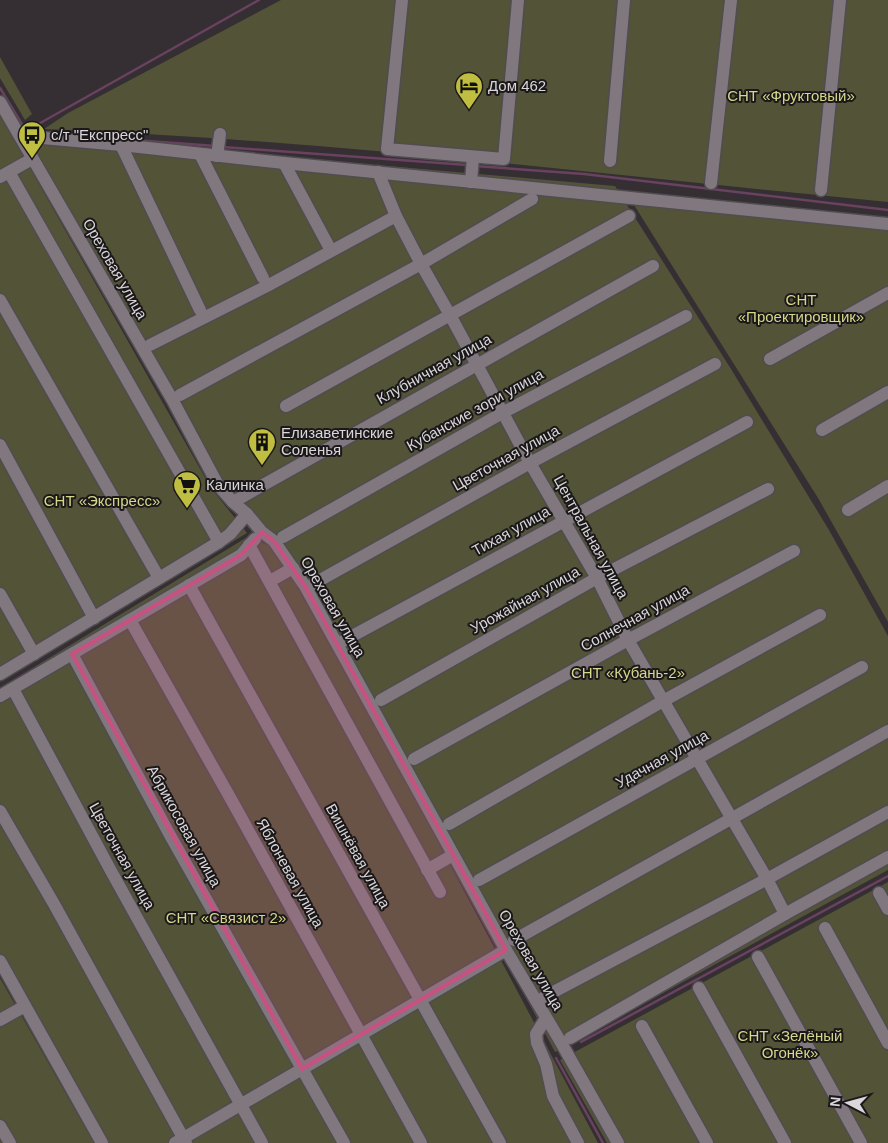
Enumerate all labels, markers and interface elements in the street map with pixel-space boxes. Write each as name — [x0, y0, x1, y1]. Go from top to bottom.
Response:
hotel icon: Дом 462 — [454, 71, 484, 110]
place label: Дом 462 — [488, 77, 546, 94]
park label: СНТ «Фруктовый» — [727, 87, 855, 104]
bus stop icon: с/т "Експресс" — [17, 120, 47, 159]
place label: с/т "Експресс" — [51, 126, 148, 143]
street label: Ореховая улица — [80, 215, 151, 323]
park label: СНТ «Проектировщик» — [738, 291, 864, 325]
street label: Клубничная улица — [373, 330, 495, 407]
street label: Кубанские зори улица — [404, 365, 547, 454]
street label: Цветочная улица — [449, 421, 563, 494]
place label: Елизаветинские Соленья — [281, 424, 393, 458]
building icon: Елизаветинские Соленья — [247, 427, 277, 466]
supermarket icon: Калинка — [172, 470, 202, 509]
street label: Центральная улица — [551, 472, 633, 602]
place label: Калинка — [206, 476, 264, 493]
park label: СНТ «Экспресс» — [44, 492, 160, 509]
street label: Тихая улица — [469, 502, 553, 559]
street label: Ореховая улица — [298, 553, 369, 661]
street label: Урожайная улица — [467, 562, 583, 637]
street label: Солнечная улица — [577, 580, 693, 654]
park label: СНТ «Кубань-2» — [571, 664, 685, 681]
street label: Удачная улица — [613, 726, 712, 791]
street label: Абрикосовая улица — [144, 762, 225, 890]
street label: Цветочная улица — [86, 799, 159, 913]
street label: Вишнёвая улица — [323, 801, 394, 911]
street label: Яблоневая улица — [253, 815, 328, 931]
street label: Ореховая улица — [496, 906, 567, 1014]
park label: СНТ «Связист 2» — [166, 909, 286, 926]
park label: СНТ «Зелёный Огонёк» — [738, 1027, 842, 1061]
north arrow — [823, 1078, 873, 1128]
text: N — [827, 1096, 844, 1108]

